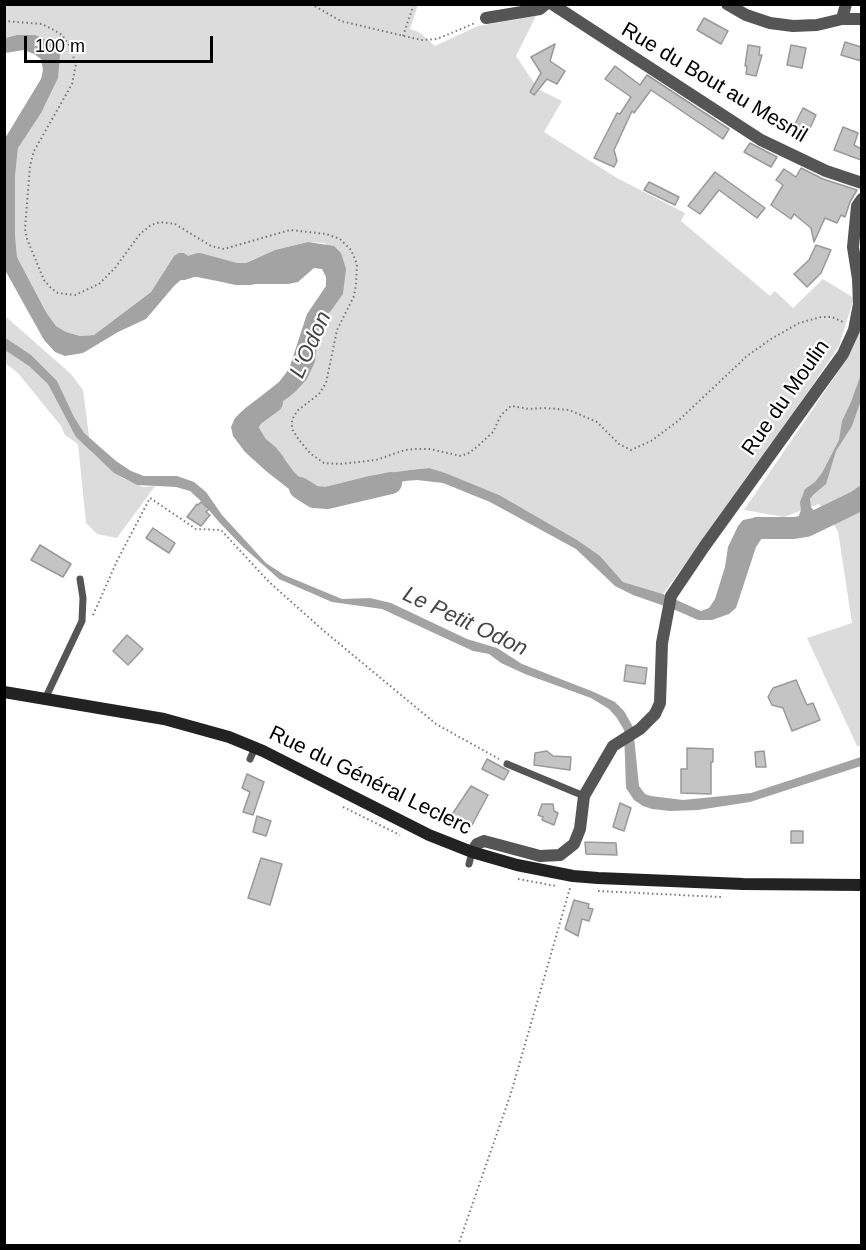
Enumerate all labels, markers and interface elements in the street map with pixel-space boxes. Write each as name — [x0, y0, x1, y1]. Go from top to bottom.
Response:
street label: Rue du Bout au Mesnil — [616, 17, 812, 149]
scale bar — [27, 24, 216, 62]
text: 100 m — [35, 36, 85, 56]
water label: L'Odon — [285, 308, 337, 382]
street label: Rue du Moulin — [737, 335, 835, 461]
water label: Le Petit Odon — [398, 582, 532, 662]
street label: Rue du Général Leclerc — [265, 721, 475, 841]

